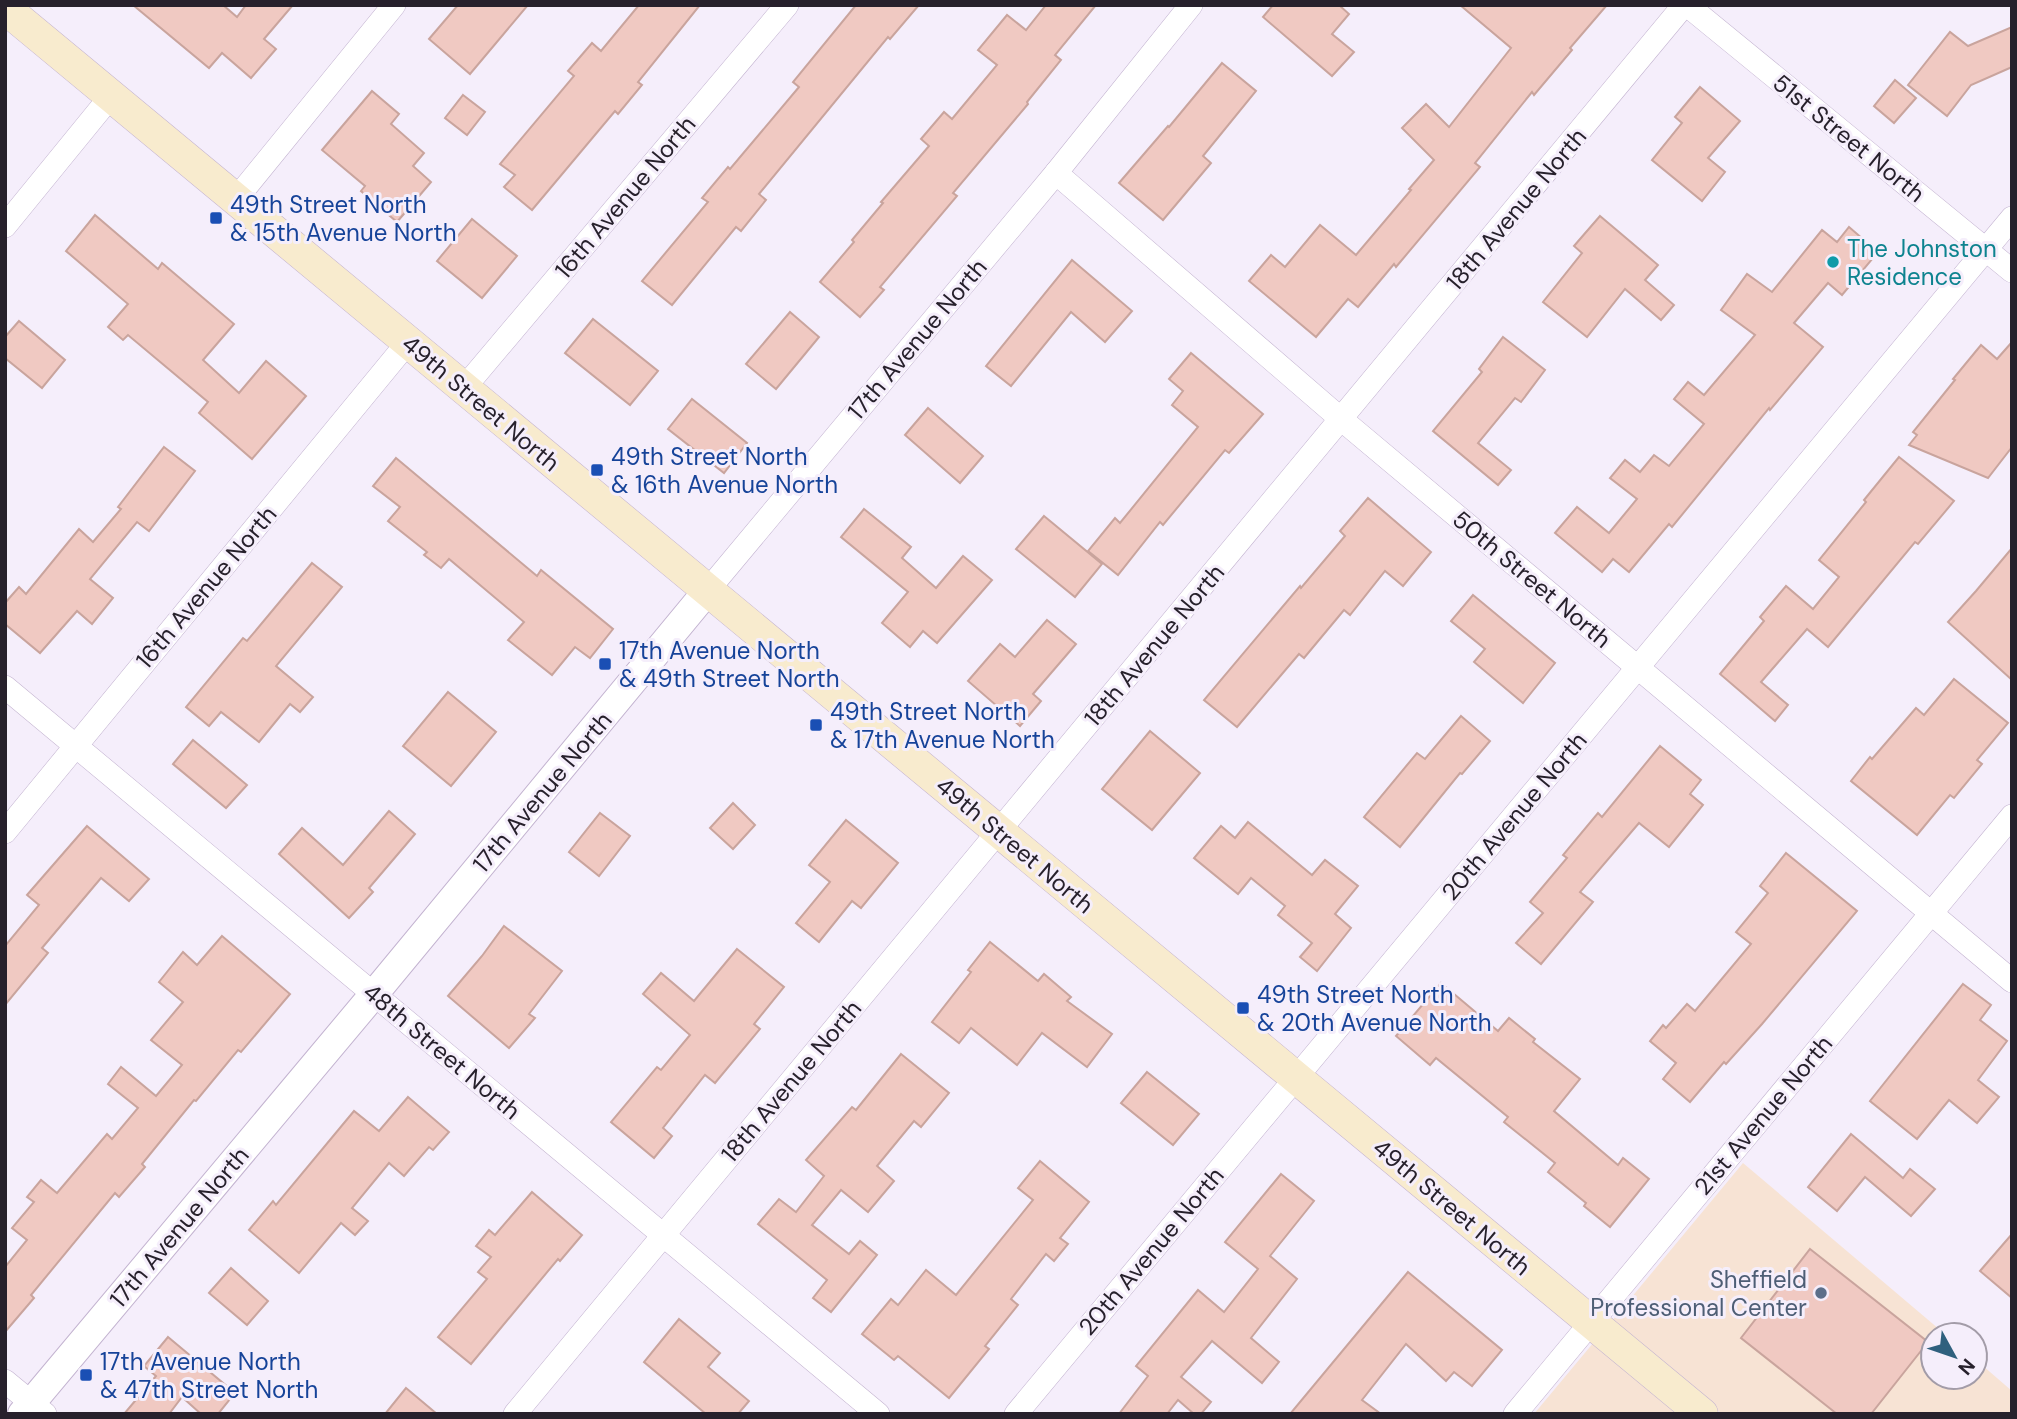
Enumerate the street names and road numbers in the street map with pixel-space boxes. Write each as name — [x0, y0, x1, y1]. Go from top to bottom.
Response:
street label: 51st Street North — [1767, 67, 1931, 209]
street label: 16th Avenue North — [548, 109, 702, 285]
street label: 18th Avenue North — [1439, 121, 1593, 297]
street label: 17th Avenue North — [841, 252, 993, 426]
street label: 49th Street North — [396, 328, 566, 478]
street label: 16th Avenue North — [129, 499, 283, 675]
street label: 50th Street North — [1446, 504, 1618, 654]
street label: 18th Avenue North — [1077, 557, 1231, 733]
street label: 17th Avenue North — [466, 705, 618, 879]
street label: 20th Avenue North — [1434, 725, 1594, 907]
street label: 49th Street North — [930, 770, 1100, 920]
street label: 48th Street North — [357, 976, 527, 1126]
street label: 18th Avenue North — [714, 993, 868, 1169]
street label: 21st Avenue North — [1687, 1029, 1839, 1201]
street label: 49th Street North — [1367, 1132, 1537, 1282]
street label: 17th Avenue North — [103, 1140, 255, 1314]
street label: 20th Avenue North — [1071, 1160, 1231, 1342]

